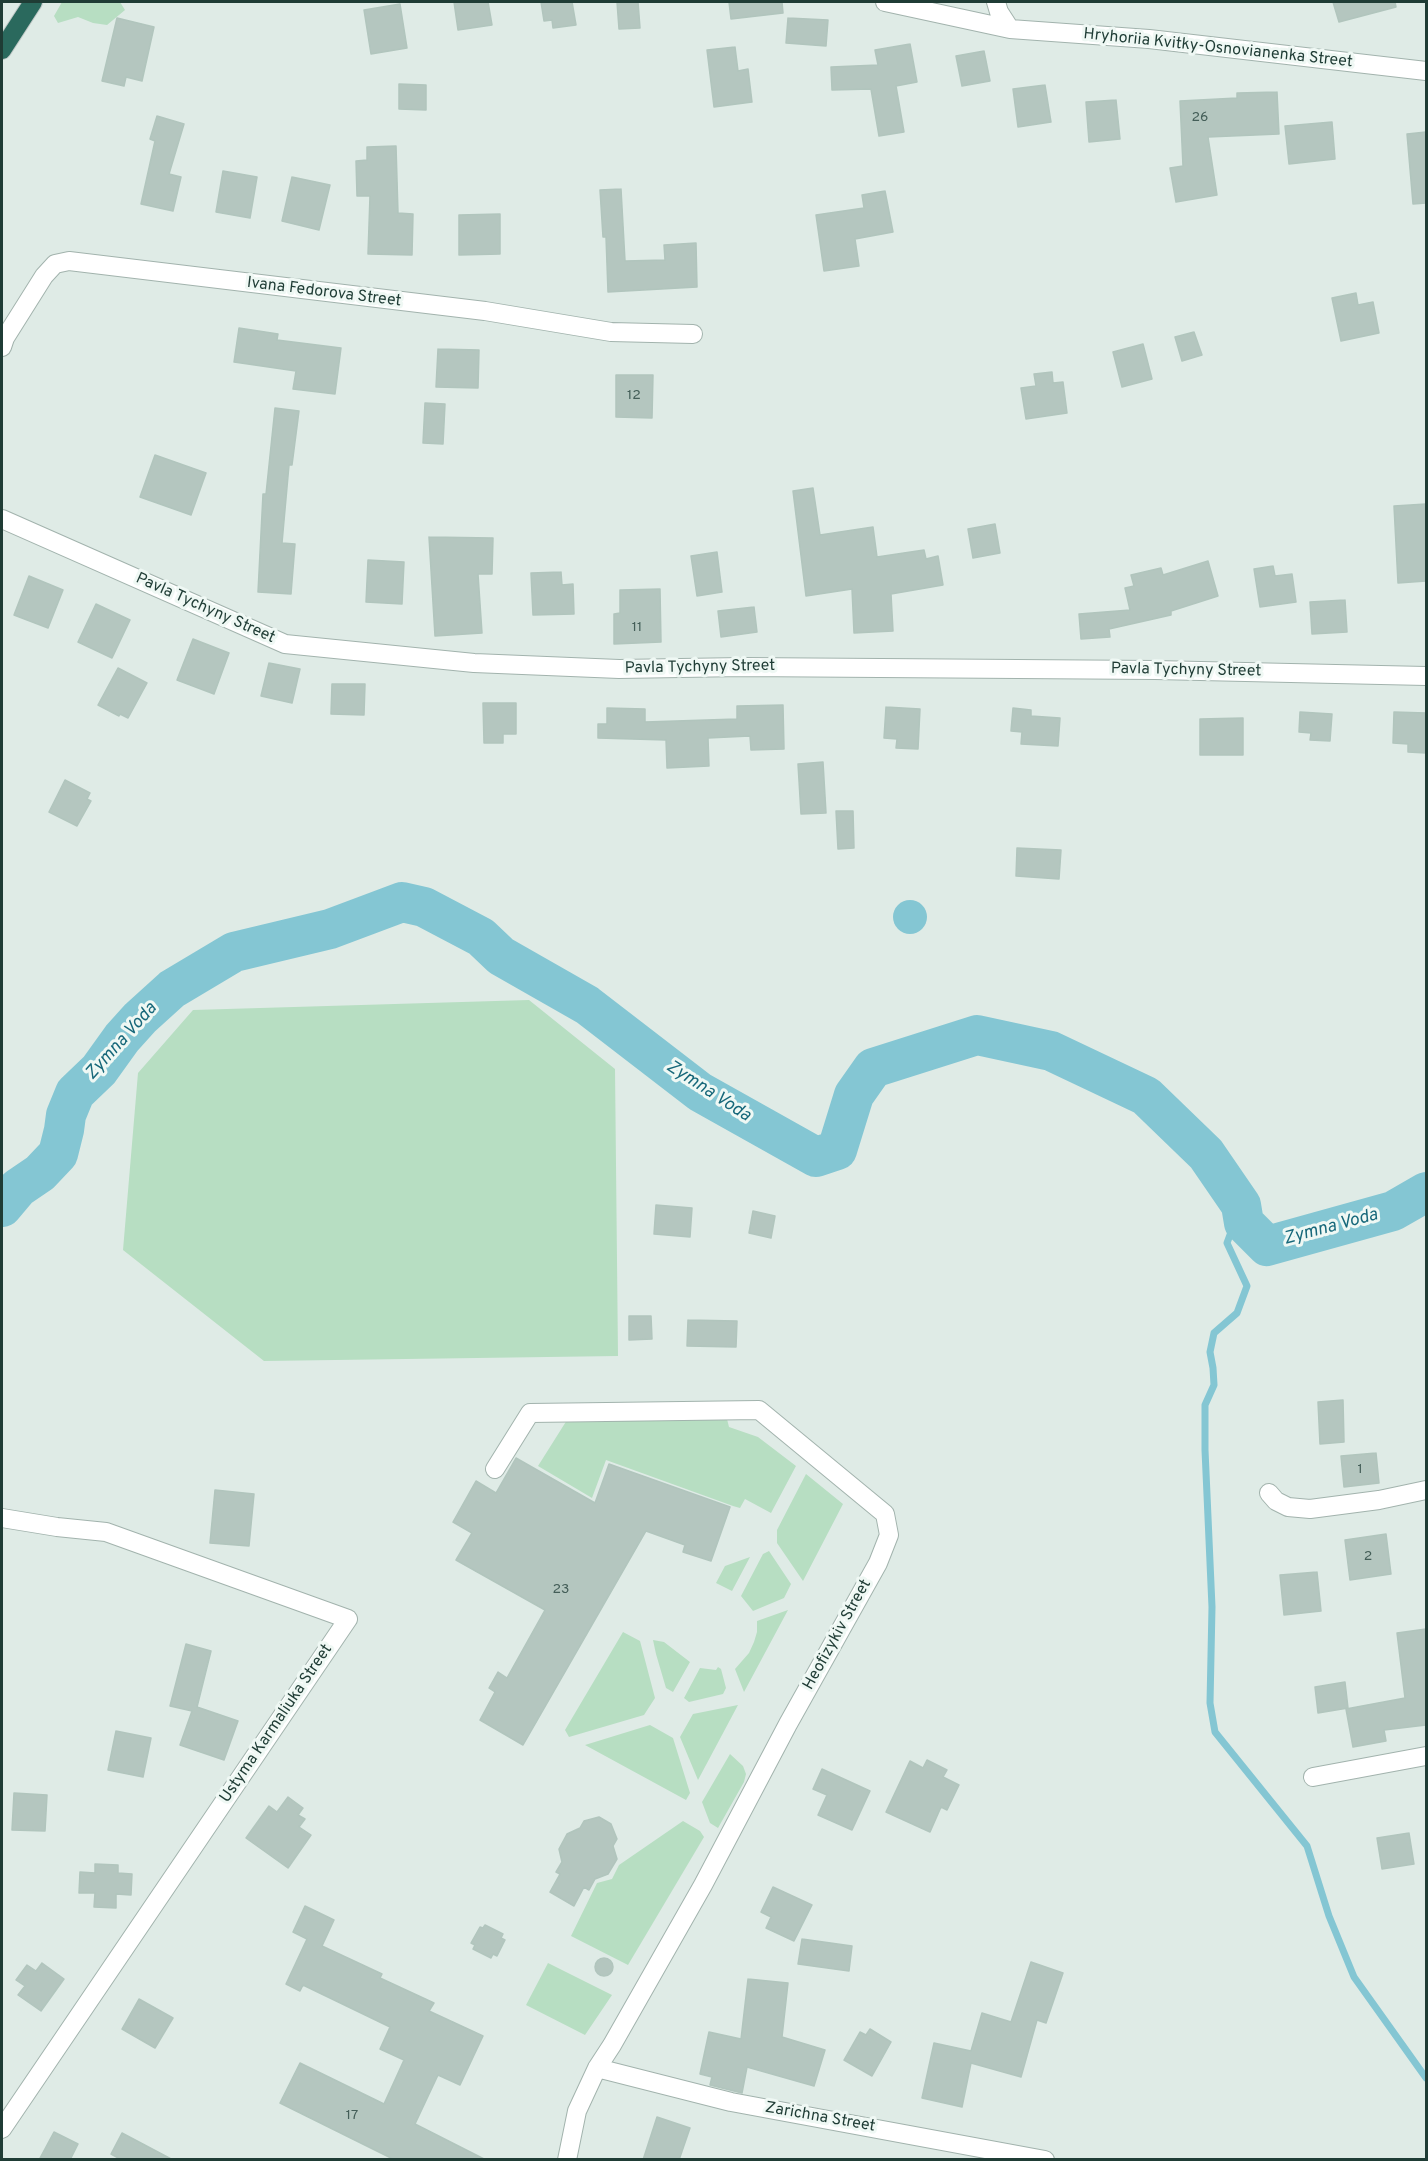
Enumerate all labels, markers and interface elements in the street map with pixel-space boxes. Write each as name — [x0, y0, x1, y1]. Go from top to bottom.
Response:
street label: Hryhoriia Kvitky-Osnovianenka Street — [1082, 25, 1354, 73]
house number: 26 — [1192, 110, 1208, 126]
street label: Ivana Fedorova Street — [246, 274, 402, 312]
house number: 12 — [627, 388, 641, 404]
street label: Pavla Tychyny Street — [132, 570, 278, 648]
house number: 11 — [632, 620, 642, 636]
street label: Pavla Tychyny Street — [625, 657, 775, 679]
street label: Pavla Tychyny Street — [1111, 660, 1261, 682]
water label: Zymna Voda — [82, 999, 162, 1085]
water label: Zymna Voda — [662, 1057, 754, 1127]
water label: Zymna Voda — [1282, 1205, 1380, 1251]
house number: 1 — [1357, 1462, 1363, 1478]
house number: 2 — [1364, 1549, 1372, 1565]
street label: Heofizykiv Street — [800, 1576, 876, 1694]
house number: 23 — [553, 1582, 569, 1598]
street label: Ustyma Karmaliuka Street — [217, 1641, 337, 1807]
street label: Zarichna Street — [763, 2099, 877, 2137]
house number: 17 — [346, 2108, 358, 2124]

